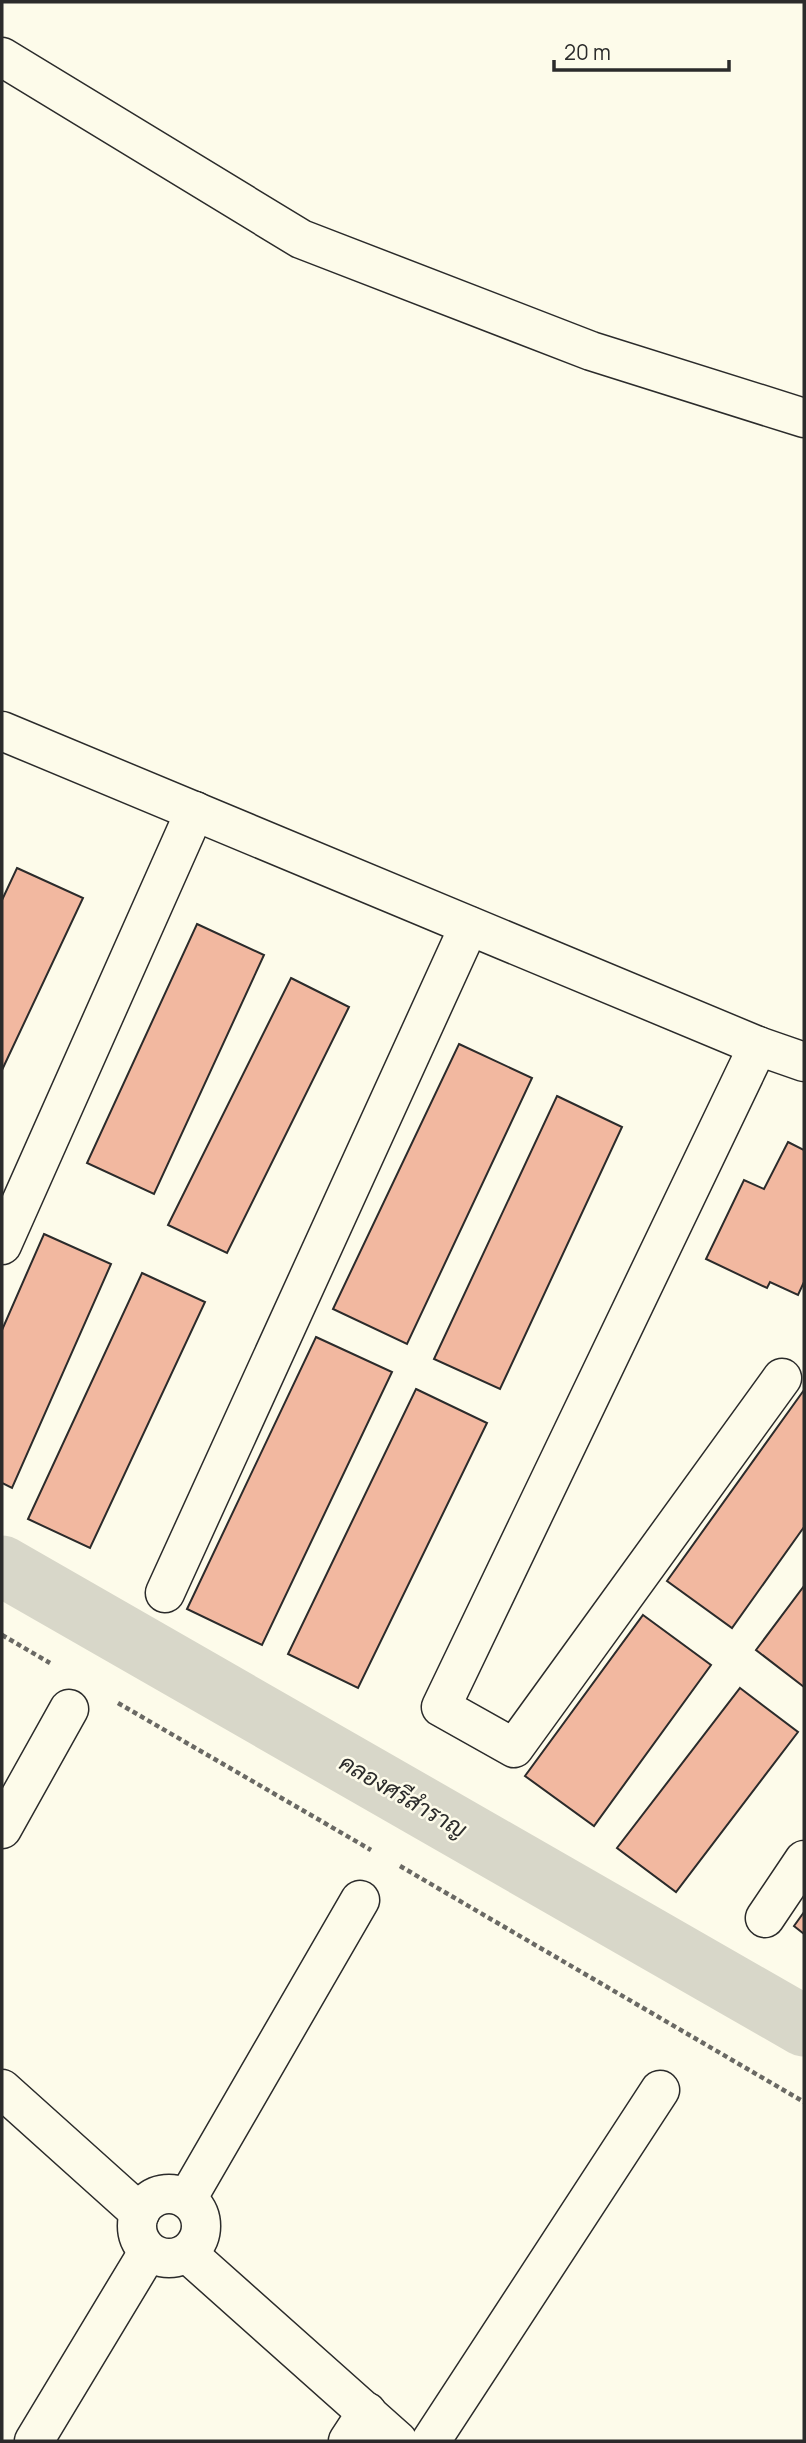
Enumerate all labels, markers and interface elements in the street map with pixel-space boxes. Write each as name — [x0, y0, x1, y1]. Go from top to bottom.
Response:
scale bar — [554, 28, 729, 72]
text: 20 m — [564, 38, 611, 66]
water label: คลองศรีสำราญ — [334, 1746, 473, 1844]

